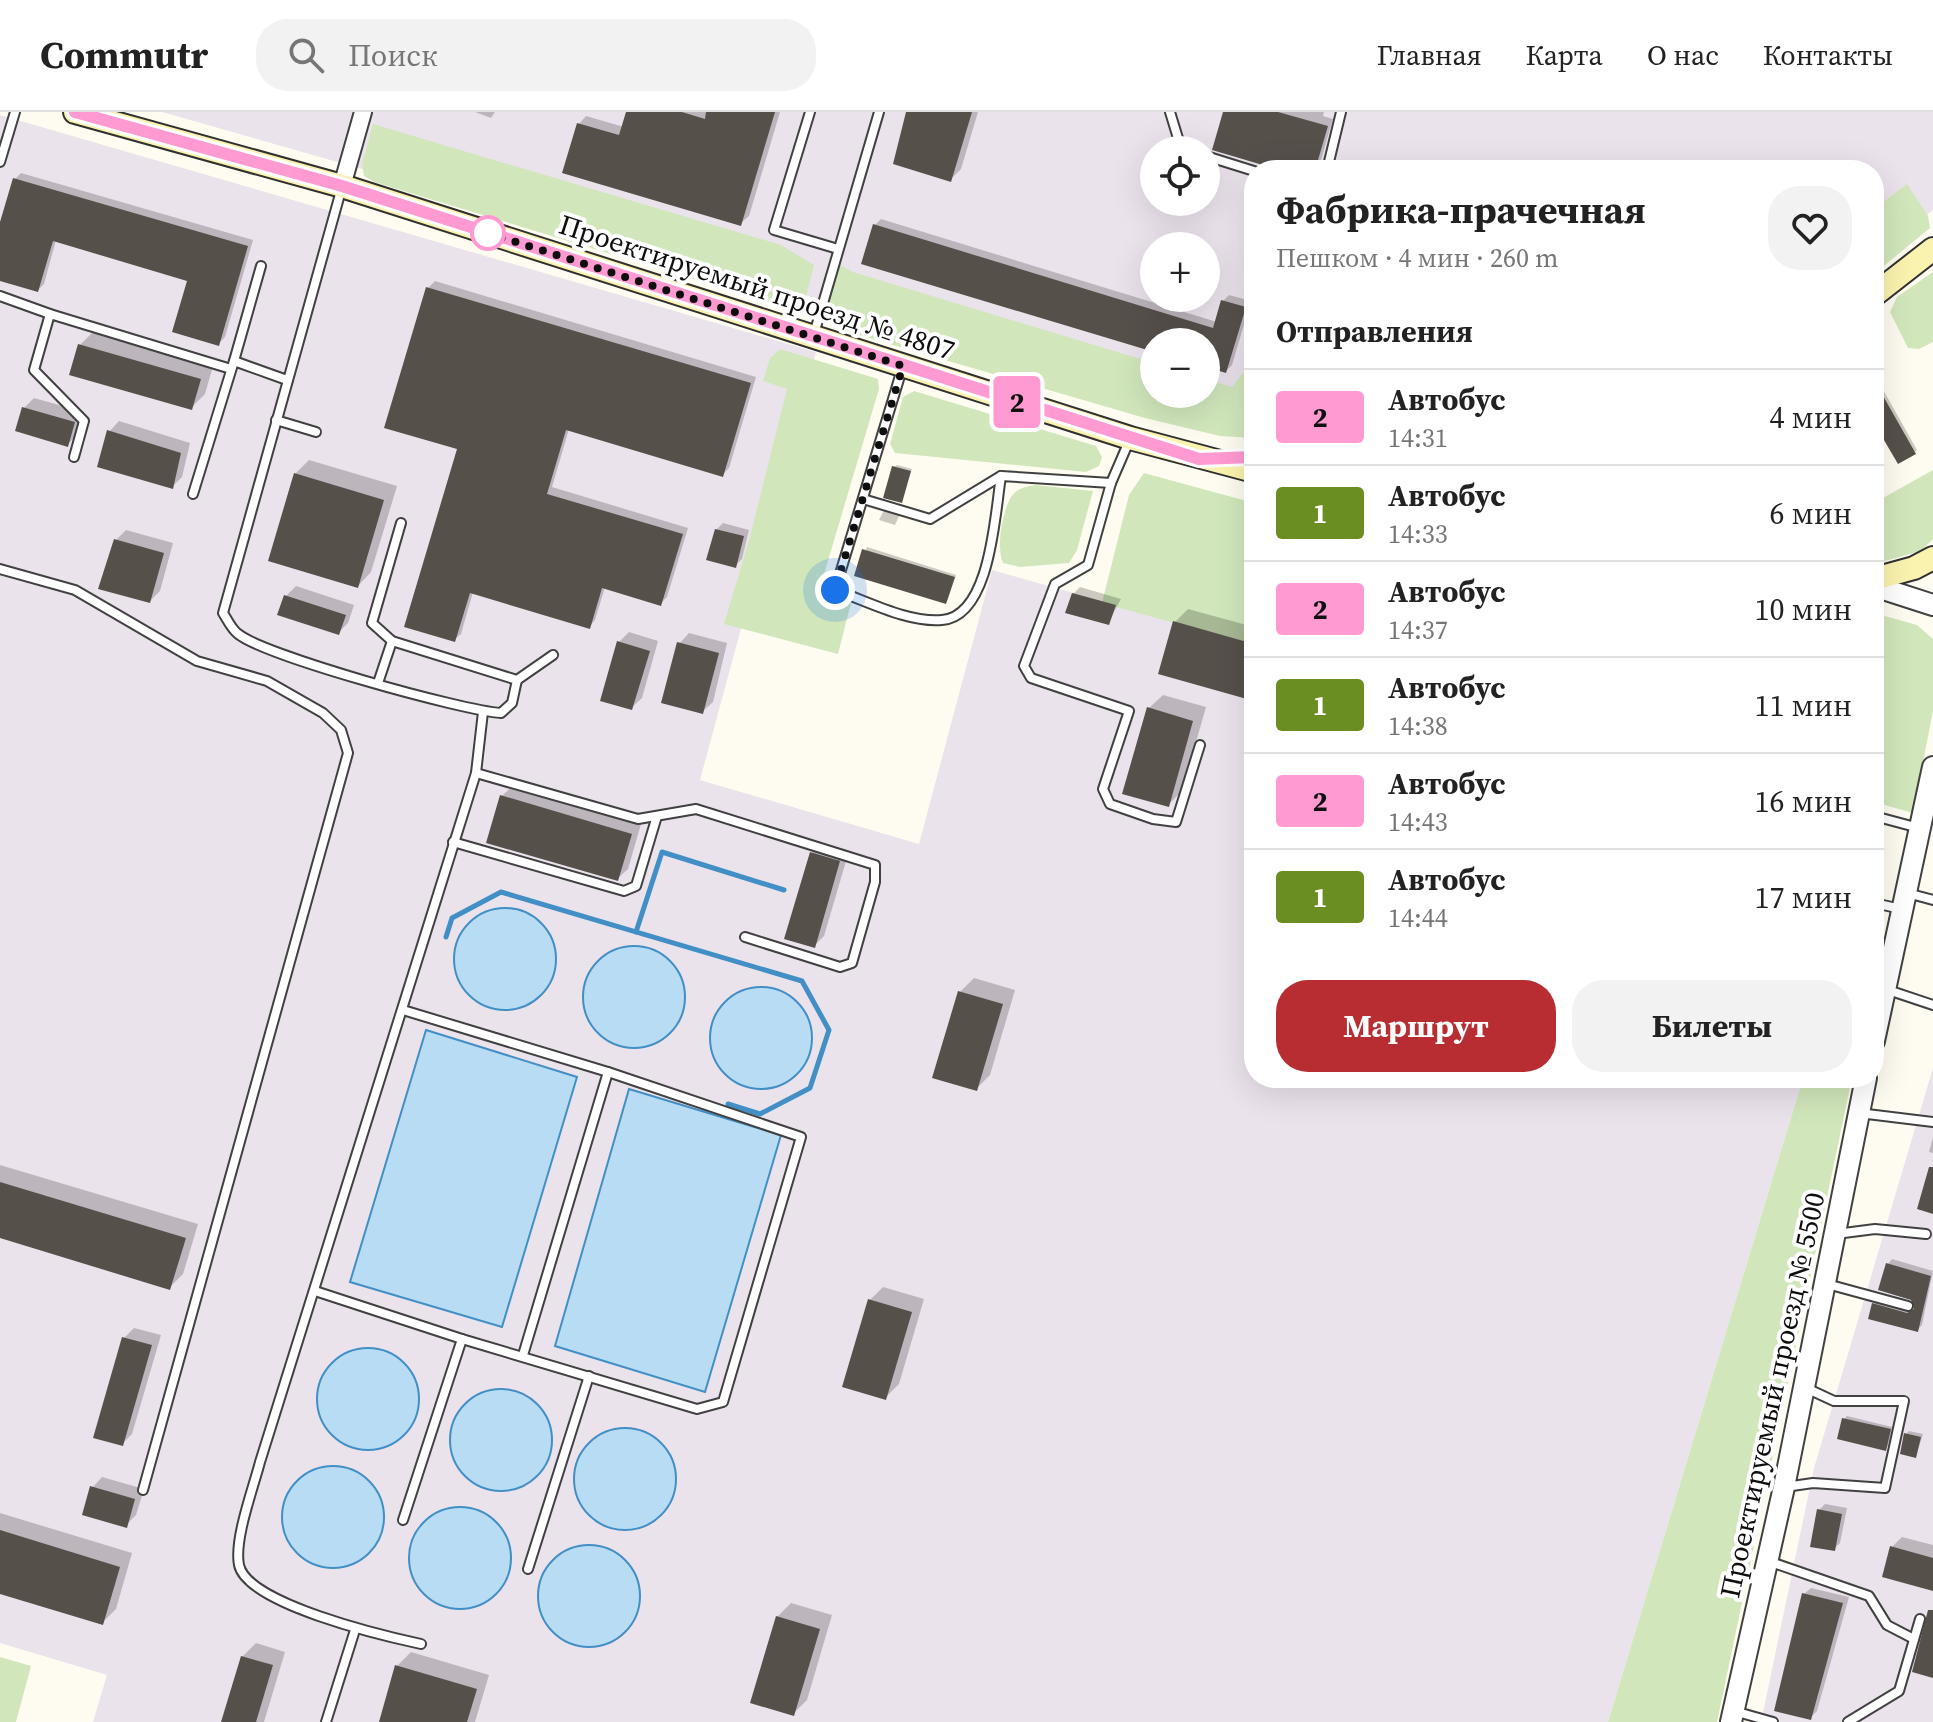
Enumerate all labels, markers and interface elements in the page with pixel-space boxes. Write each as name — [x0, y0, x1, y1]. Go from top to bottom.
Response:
search box — [256, 19, 816, 91]
text: Commutr — [40, 29, 208, 81]
icon: search — [284, 33, 328, 77]
text: Поиск — [348, 35, 438, 76]
text: Главная — [1377, 36, 1482, 74]
text: Карта — [1526, 36, 1603, 74]
text: О нас — [1647, 36, 1719, 74]
text: Контакты — [1763, 36, 1893, 74]
map controls — [1140, 136, 1220, 408]
button: locate — [1140, 136, 1220, 216]
text: Фабрика-прачечная — [1276, 184, 1646, 236]
button: heart — [1768, 186, 1852, 270]
street label: Проектируемый проезд № 4807 — [554, 205, 960, 369]
unlabelled marker — [471, 216, 505, 250]
button: + — [1140, 232, 1220, 312]
text: Пешком · 4 мин · 260 m — [1276, 240, 1558, 276]
text: Отправления — [1276, 311, 1473, 352]
button: − — [1140, 328, 1220, 408]
line badge: 2 — [991, 376, 1043, 428]
text: Автобус — [1388, 379, 1506, 420]
text: 2 — [1009, 383, 1025, 421]
text: 4 мин — [1769, 397, 1852, 438]
text: 2 — [1312, 398, 1328, 436]
text: 14:31 — [1388, 420, 1448, 456]
text: Автобус — [1388, 475, 1506, 516]
text: 6 мин — [1769, 493, 1852, 534]
text: 1 — [1312, 494, 1328, 532]
text: 14:33 — [1388, 516, 1448, 552]
your location — [815, 570, 855, 610]
text: Автобус — [1388, 571, 1506, 612]
text: 10 мин — [1754, 589, 1852, 630]
text: 2 — [1312, 590, 1328, 628]
text: 14:37 — [1388, 612, 1448, 648]
text: Автобус — [1388, 667, 1506, 708]
text: 11 мин — [1754, 685, 1852, 726]
text: 1 — [1312, 686, 1328, 724]
text: 14:38 — [1388, 708, 1448, 744]
text: Автобус — [1388, 763, 1506, 804]
text: 16 мин — [1754, 781, 1852, 822]
text: 2 — [1312, 782, 1328, 820]
text: 14:43 — [1388, 804, 1448, 840]
text: Автобус — [1388, 859, 1506, 900]
text: 17 мин — [1754, 877, 1852, 918]
text: 1 — [1312, 878, 1328, 916]
text: 14:44 — [1388, 900, 1448, 936]
button: Маршрут — [1276, 980, 1556, 1072]
button: Билеты — [1572, 980, 1852, 1072]
street label: Проектируемый проезд № 5500 — [1710, 1189, 1834, 1601]

